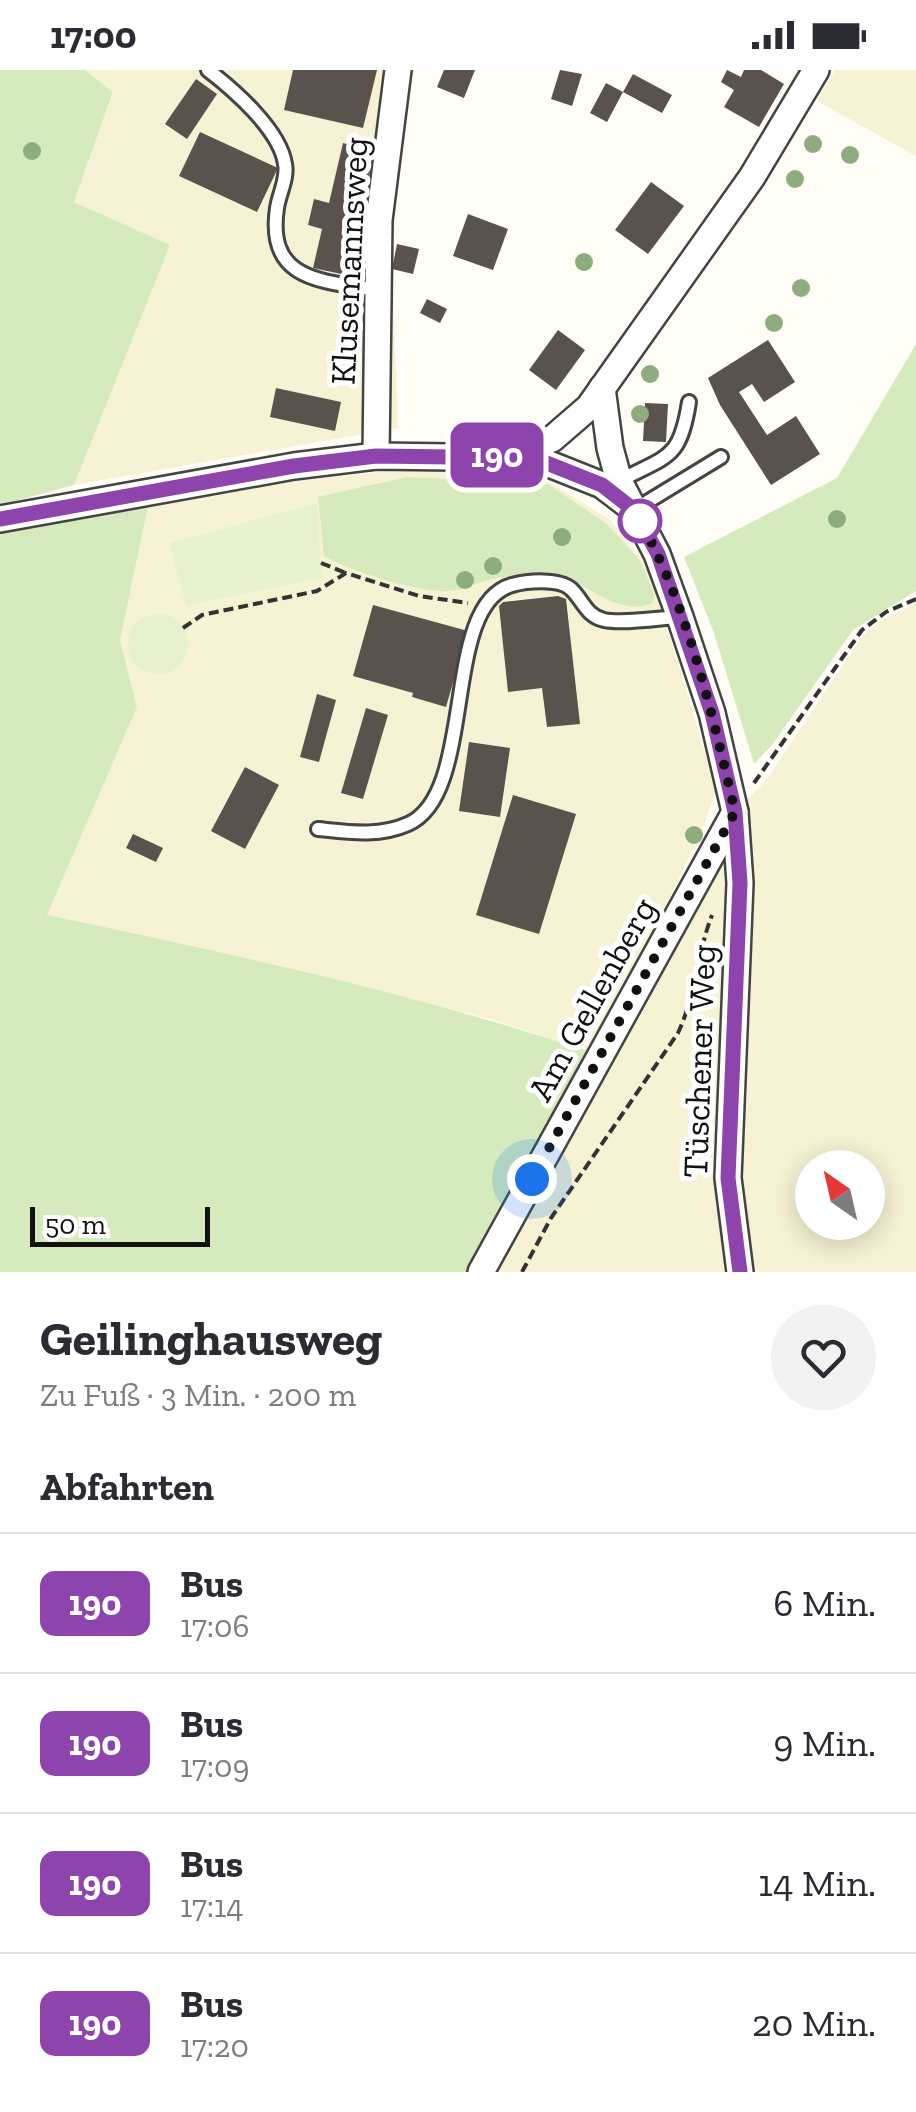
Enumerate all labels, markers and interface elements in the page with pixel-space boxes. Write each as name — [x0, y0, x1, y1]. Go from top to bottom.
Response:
text: 17:00 — [50, 12, 137, 58]
street label: Klusemannsweg — [322, 136, 376, 386]
line badge: 190 — [440, 422, 554, 488]
text: 190 — [470, 434, 524, 476]
unlabelled marker — [619, 500, 661, 542]
street label: Am Gellenberg — [519, 890, 665, 1108]
street label: Tüschener Weg — [674, 944, 724, 1178]
north arrow — [795, 1150, 885, 1240]
map controls — [795, 1150, 885, 1240]
your location — [507, 1154, 557, 1204]
scale bar — [30, 1202, 210, 1246]
text: 50 m — [45, 1208, 106, 1241]
button: heart — [771, 1305, 876, 1410]
text: Geilinghausweg — [40, 1310, 382, 1367]
text: Zu Fuß · 3 Min. · 200 m — [40, 1376, 356, 1414]
text: Abfahrten — [40, 1464, 214, 1510]
text: Bus — [180, 1561, 243, 1607]
text: 6 Min. — [773, 1580, 876, 1626]
text: 190 — [68, 1582, 122, 1624]
text: 17:06 — [180, 1607, 249, 1645]
text: Bus — [180, 1701, 243, 1747]
text: 9 Min. — [773, 1720, 876, 1766]
text: 190 — [68, 1722, 122, 1764]
text: 17:09 — [180, 1747, 249, 1785]
text: Bus — [180, 1841, 243, 1887]
text: 14 Min. — [758, 1860, 876, 1906]
text: 190 — [68, 1862, 122, 1904]
text: 17:14 — [180, 1887, 244, 1925]
text: Bus — [180, 1981, 243, 2027]
text: 20 Min. — [752, 2000, 876, 2046]
text: 190 — [68, 2002, 122, 2044]
text: 17:20 — [180, 2027, 249, 2065]

